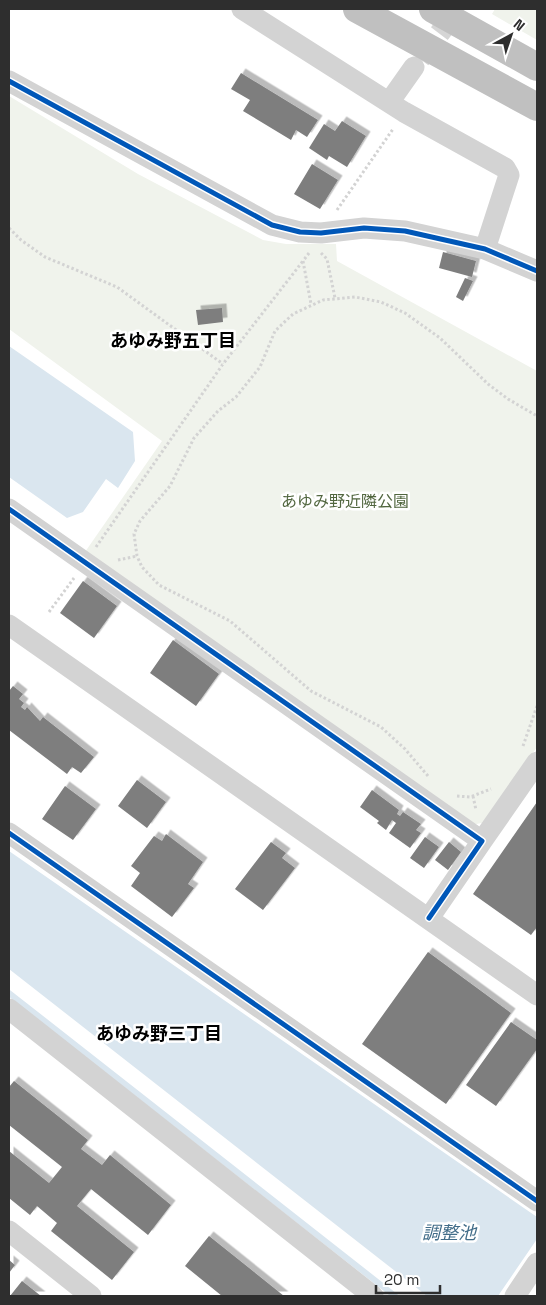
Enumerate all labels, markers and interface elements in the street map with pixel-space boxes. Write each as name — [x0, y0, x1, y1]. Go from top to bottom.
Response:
north arrow — [486, 10, 536, 60]
text: N — [510, 15, 529, 35]
district label: あゆみ野五丁目 — [110, 329, 236, 352]
park label: あゆみ野近隣公園 — [281, 491, 409, 512]
district label: あゆみ野三丁目 — [96, 1022, 222, 1045]
water label: 調整池 — [422, 1221, 478, 1244]
scale bar — [376, 1262, 440, 1294]
text: 20 m — [384, 1270, 419, 1289]

